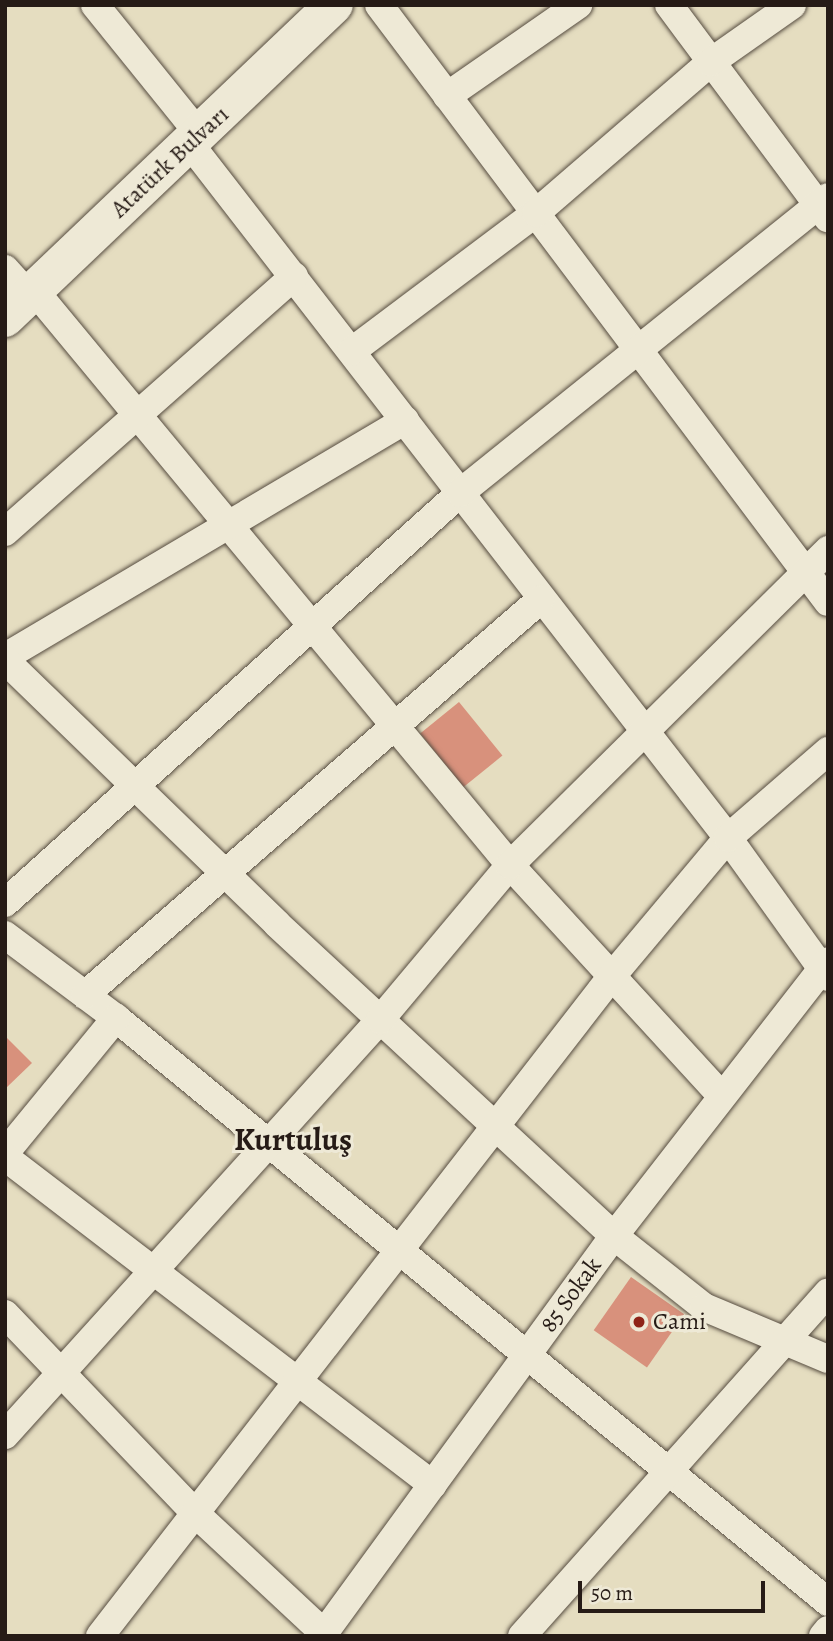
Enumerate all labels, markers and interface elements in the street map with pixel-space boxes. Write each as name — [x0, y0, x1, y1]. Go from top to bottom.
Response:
street label: Atatürk Bulvarı — [105, 100, 235, 224]
district label: Kurtuluş — [234, 1120, 352, 1158]
street label: 85 Sokak — [534, 1252, 608, 1338]
place label: Cami — [653, 1308, 706, 1336]
marker: Cami — [631, 1314, 647, 1330]
scale bar — [581, 1568, 768, 1612]
text: 50 m — [591, 1579, 633, 1607]

